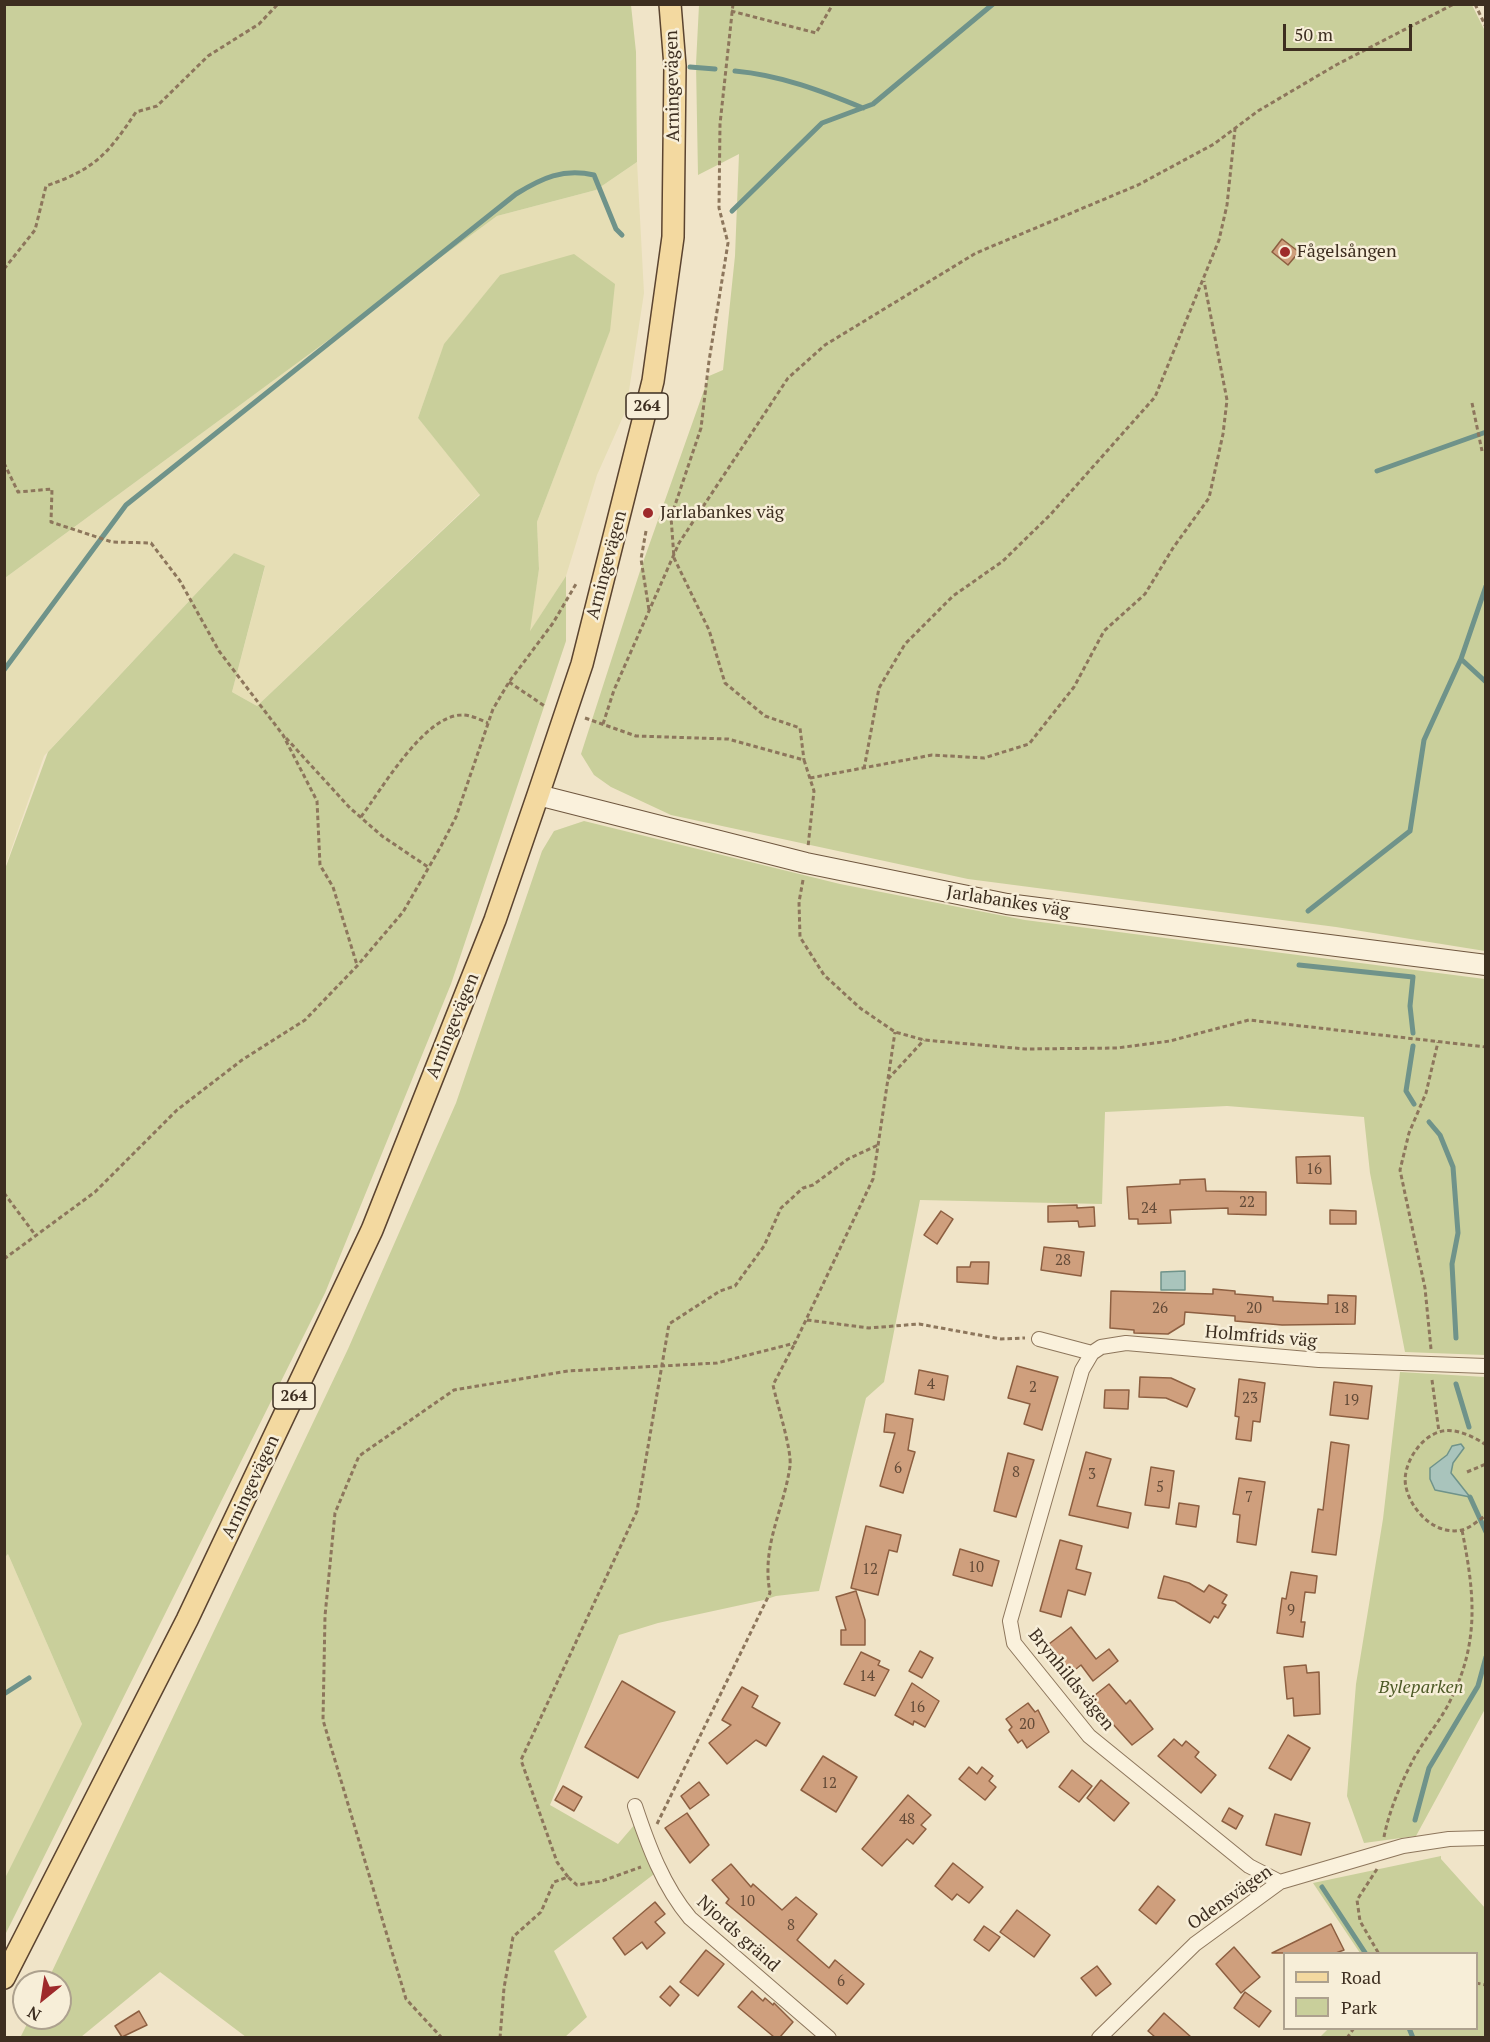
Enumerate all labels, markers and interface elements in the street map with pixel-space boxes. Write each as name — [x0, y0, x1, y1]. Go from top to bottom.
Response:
scale bar — [1286, 12, 1415, 50]
text: 50 m — [1294, 22, 1333, 46]
street label: Arningevägen — [661, 30, 685, 142]
place label: Fågelsången — [1297, 241, 1397, 263]
marker: Fågelsången — [1278, 245, 1292, 259]
road number: 264 — [626, 393, 668, 419]
place label: Jarlabankes väg — [660, 502, 784, 524]
marker: Jarlabankes väg — [641, 506, 655, 520]
street label: Arningevägen — [582, 508, 632, 622]
street label: Jarlabankes väg — [945, 882, 1071, 922]
street label: Arningevägen — [422, 970, 484, 1082]
house number: 16 — [1306, 1161, 1322, 1179]
house number: 22 — [1239, 1194, 1255, 1212]
house number: 24 — [1141, 1200, 1157, 1218]
house number: 28 — [1055, 1252, 1071, 1270]
house number: 26 — [1152, 1300, 1168, 1318]
house number: 20 — [1246, 1300, 1262, 1318]
house number: 18 — [1333, 1300, 1349, 1318]
street label: Holmfrids väg — [1204, 1321, 1318, 1353]
house number: 4 — [927, 1376, 935, 1394]
house number: 2 — [1029, 1379, 1037, 1397]
road number: 264 — [273, 1383, 315, 1409]
house number: 23 — [1242, 1390, 1258, 1408]
house number: 19 — [1343, 1392, 1359, 1410]
street label: Arningevägen — [218, 1432, 284, 1542]
house number: 6 — [894, 1460, 902, 1478]
house number: 8 — [1012, 1464, 1020, 1482]
house number: 3 — [1088, 1466, 1096, 1484]
house number: 5 — [1156, 1479, 1164, 1497]
house number: 7 — [1245, 1489, 1253, 1507]
house number: 10 — [968, 1559, 984, 1577]
house number: 12 — [862, 1561, 878, 1579]
house number: 9 — [1287, 1602, 1295, 1620]
street label: Brynhildsvägen — [1023, 1625, 1119, 1735]
house number: 14 — [859, 1668, 875, 1686]
park label: Byleparken — [1378, 1677, 1464, 1699]
house number: 16 — [909, 1699, 925, 1717]
house number: 20 — [1019, 1716, 1035, 1734]
house number: 12 — [821, 1775, 837, 1793]
house number: 48 — [899, 1811, 915, 1829]
street label: Odensvägen — [1184, 1861, 1276, 1935]
street label: Njords gränd — [692, 1891, 784, 1977]
house number: 10 — [739, 1893, 755, 1911]
house number: 8 — [787, 1917, 795, 1935]
legend — [1283, 1952, 1478, 2030]
text: Road — [1341, 1965, 1381, 1989]
north arrow — [12, 1970, 72, 2030]
house number: 6 — [837, 1973, 845, 1991]
text: Park — [1341, 1995, 1377, 2019]
text: N — [23, 2001, 45, 2026]

